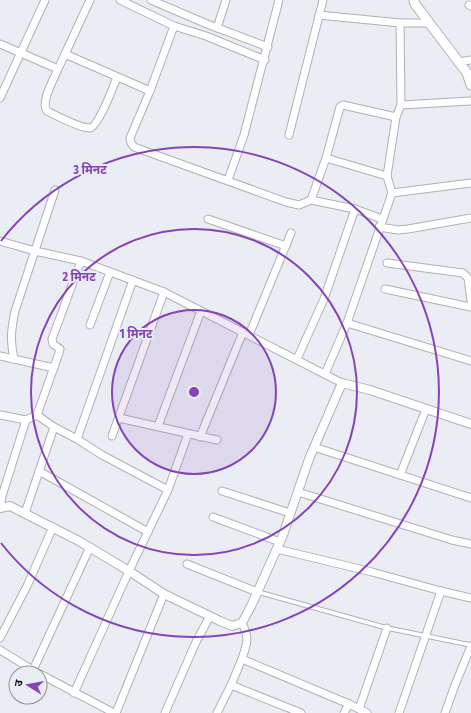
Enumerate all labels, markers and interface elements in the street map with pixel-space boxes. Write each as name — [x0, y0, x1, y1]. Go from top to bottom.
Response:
text: 3 मिनट — [72, 162, 107, 177]
text: 2 मिनट — [61, 269, 96, 284]
text: 1 मिनट — [120, 326, 153, 341]
centre of rings — [187, 385, 201, 399]
north arrow — [8, 665, 48, 705]
text: उ — [12, 678, 26, 688]

